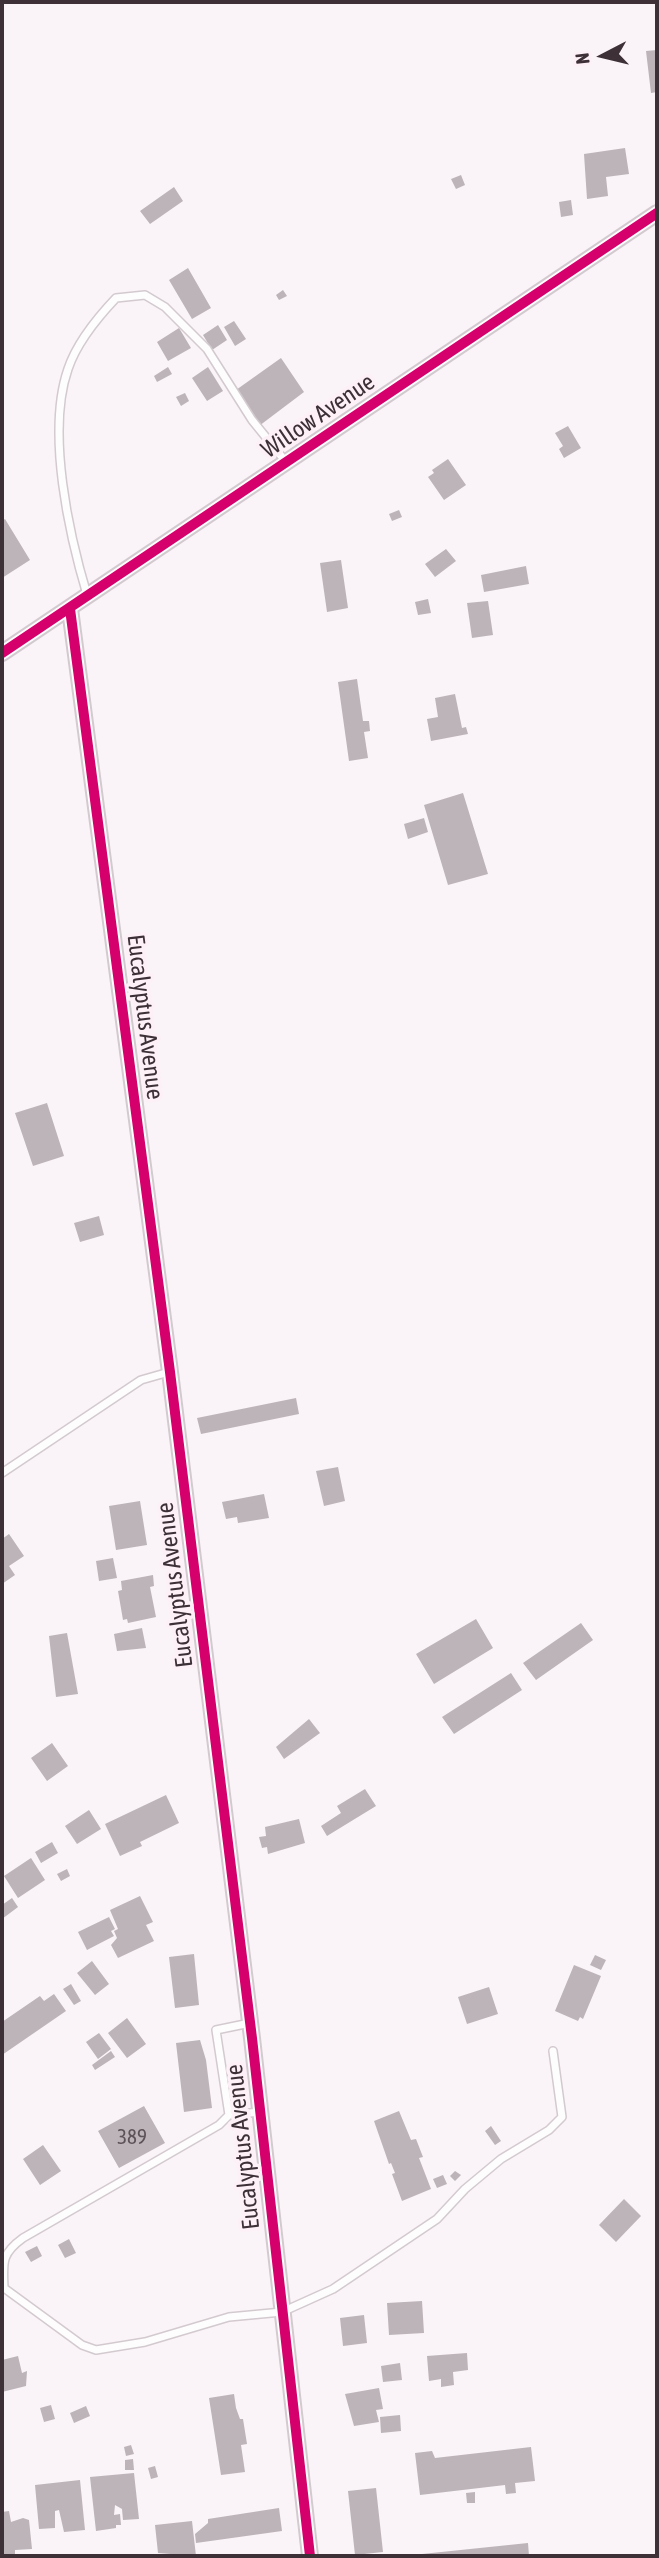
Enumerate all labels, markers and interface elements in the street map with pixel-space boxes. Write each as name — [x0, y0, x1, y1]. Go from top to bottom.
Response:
north arrow — [568, 21, 638, 91]
text: N — [571, 52, 594, 65]
street label: Willow Avenue — [256, 368, 380, 464]
street label: Eucalyptus Avenue — [121, 933, 169, 1101]
street label: Eucalyptus Avenue — [151, 1501, 199, 1669]
street label: Eucalyptus Avenue — [220, 2063, 266, 2231]
house number: 389 — [117, 2124, 147, 2150]

